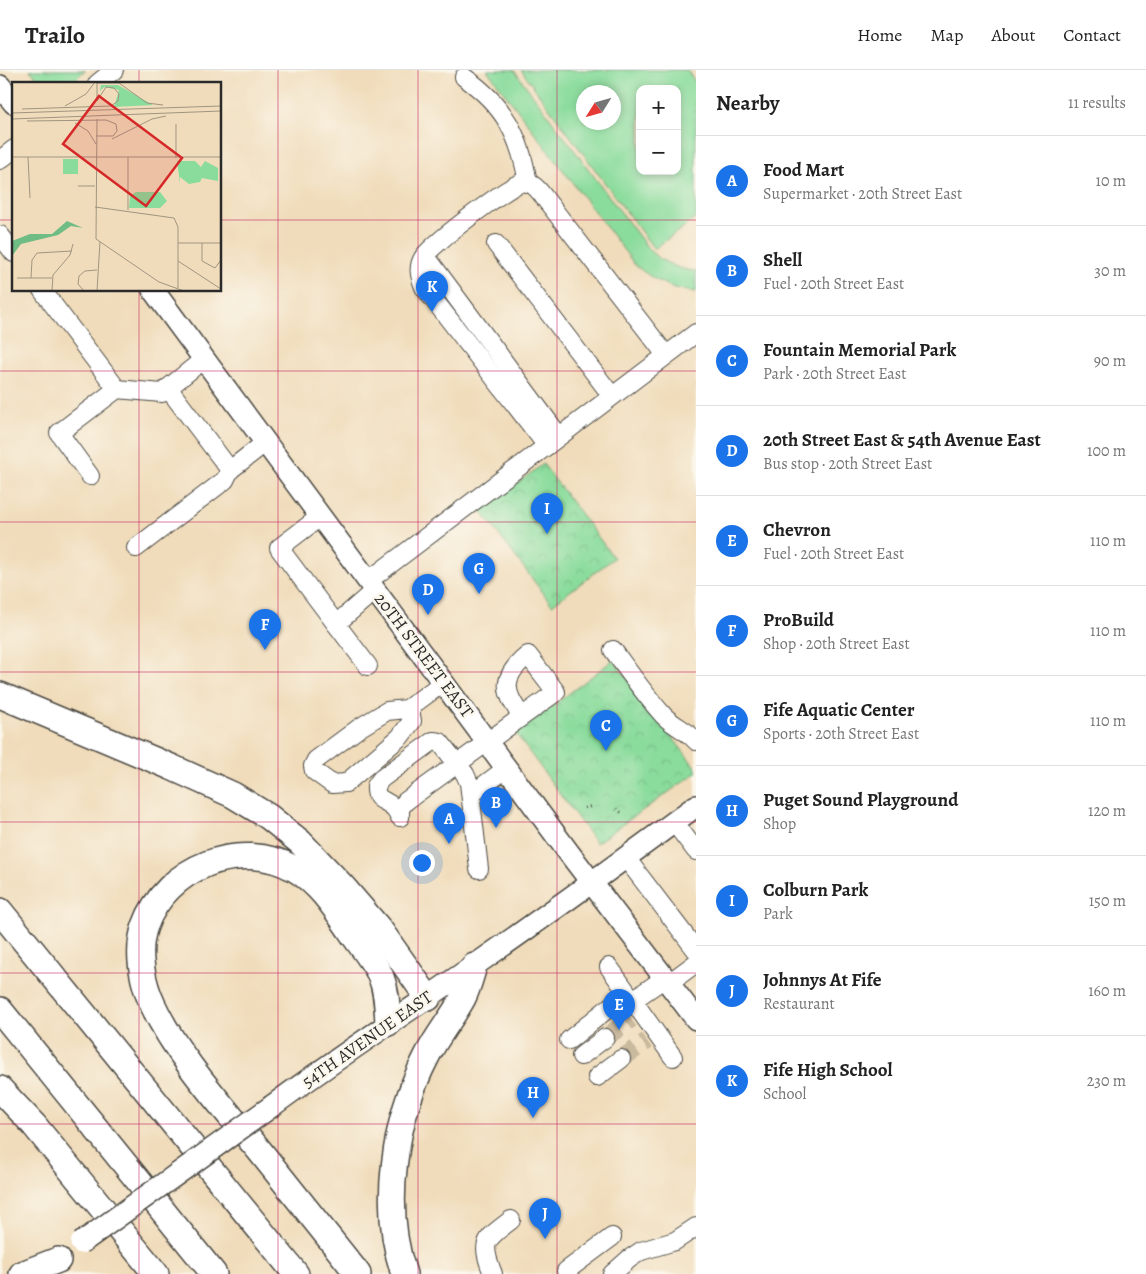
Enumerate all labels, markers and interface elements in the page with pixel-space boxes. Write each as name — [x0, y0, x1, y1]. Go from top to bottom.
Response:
text: Trailo — [25, 19, 85, 51]
text: Home — [857, 23, 902, 47]
text: Map — [930, 23, 963, 47]
text: About — [991, 23, 1035, 47]
text: Contact — [1063, 23, 1121, 47]
inset map — [12, 82, 221, 291]
north arrow — [576, 85, 621, 130]
map controls — [636, 85, 681, 175]
button: + — [636, 85, 681, 130]
text: Nearby — [716, 89, 779, 117]
text: 11 results — [1068, 92, 1126, 114]
button: − — [636, 130, 681, 175]
text: Food Mart — [763, 157, 844, 183]
text: A — [727, 170, 737, 192]
text: 10 m — [1096, 170, 1126, 192]
text: Supermarket · 20th Street East — [763, 183, 962, 205]
text: Shell — [763, 247, 802, 273]
text: B — [727, 260, 737, 282]
text: 30 m — [1094, 260, 1126, 282]
pin: K — [416, 271, 448, 312]
text: Fuel · 20th Street East — [763, 273, 904, 295]
text: Fountain Memorial Park — [763, 337, 956, 363]
text: C — [727, 350, 737, 372]
text: 90 m — [1094, 350, 1126, 372]
text: Park · 20th Street East — [763, 363, 906, 385]
text: 20th Street East & 54th Avenue East — [763, 427, 1041, 453]
text: D — [726, 440, 738, 462]
text: 100 m — [1087, 440, 1126, 462]
text: Bus stop · 20th Street East — [763, 453, 932, 475]
pin: I — [531, 493, 563, 534]
text: Chevron — [763, 517, 831, 543]
text: E — [727, 530, 737, 552]
text: 110 m — [1090, 530, 1126, 552]
text: Fuel · 20th Street East — [763, 543, 904, 565]
pin: G — [463, 553, 495, 594]
pin: D — [412, 574, 444, 615]
street label: 20TH STREET EAST — [369, 588, 479, 723]
text: ProBuild — [763, 607, 834, 633]
pin: F — [249, 609, 281, 650]
text: F — [728, 620, 736, 642]
text: 110 m — [1090, 620, 1126, 642]
text: Shop · 20th Street East — [763, 633, 910, 655]
text: Fife Aquatic Center — [763, 697, 915, 723]
pin: C — [590, 710, 622, 751]
text: G — [727, 710, 737, 732]
text: 110 m — [1090, 710, 1126, 732]
text: Sports · 20th Street East — [763, 723, 919, 745]
pin: B — [480, 787, 512, 828]
text: Puget Sound Playground — [763, 787, 958, 813]
text: H — [726, 800, 738, 822]
text: 120 m — [1088, 800, 1126, 822]
pin: A — [433, 803, 465, 844]
text: Shop — [763, 813, 796, 835]
your location — [409, 850, 435, 876]
text: Colburn Park — [763, 877, 868, 903]
text: I — [729, 890, 735, 912]
text: 150 m — [1089, 890, 1126, 912]
text: Park — [763, 903, 793, 925]
text: Johnnys At Fife — [763, 967, 882, 993]
text: J — [729, 980, 735, 1002]
text: 160 m — [1088, 980, 1126, 1002]
street label: 54TH AVENUE EAST — [297, 985, 437, 1093]
pin: E — [603, 989, 635, 1030]
text: Restaurant — [763, 993, 835, 1015]
text: Fife High School — [763, 1057, 893, 1083]
text: K — [727, 1070, 737, 1092]
text: 230 m — [1087, 1070, 1126, 1092]
pin: H — [517, 1077, 549, 1118]
text: School — [763, 1083, 806, 1105]
pin: J — [529, 1198, 561, 1239]

